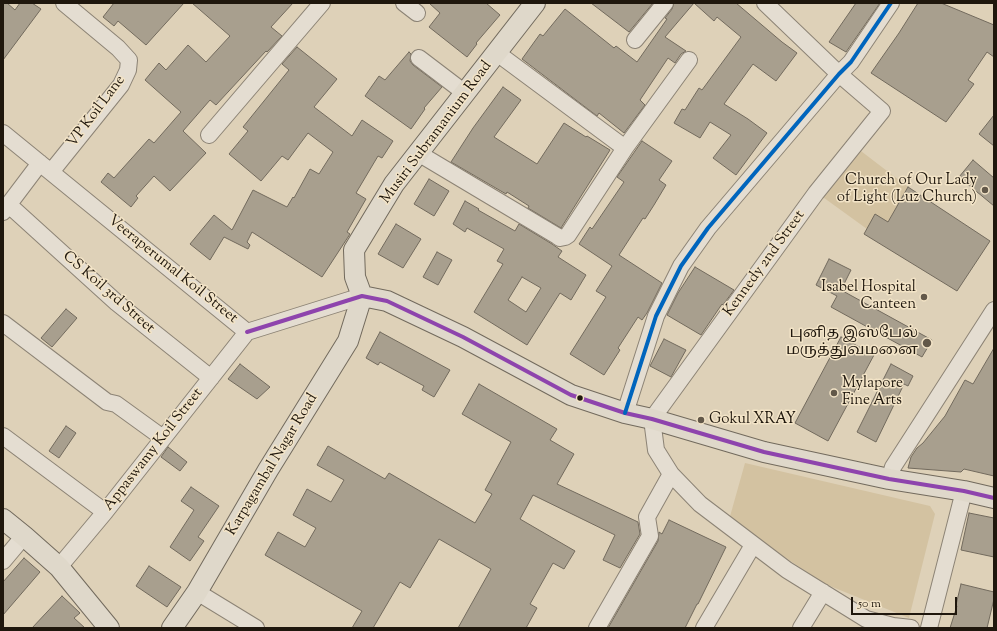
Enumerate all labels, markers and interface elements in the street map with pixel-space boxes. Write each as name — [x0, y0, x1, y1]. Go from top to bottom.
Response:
street label: Musiri Subramanium Road — [377, 58, 497, 208]
street label: VP Koil Lane — [64, 72, 130, 152]
place label: Church of Our Lady of Light (Luz Church) — [837, 172, 977, 207]
marker: Church of Our Lady of Light (Luz Church) — [980, 185, 990, 195]
street label: Kennedy 2nd Street — [720, 207, 810, 321]
street label: Veeraperumal Koil Street — [103, 212, 241, 328]
street label: CS Koil 3rd Street — [58, 248, 158, 338]
place label: Isabel Hospital Canteen — [821, 279, 916, 314]
marker: Isabel Hospital Canteen — [919, 292, 929, 302]
place label: புனித இஸ்பேல் மருத்துவமனை — [786, 325, 918, 360]
marker: புனித இஸ்பேல் மருத்துவமனை — [921, 337, 933, 349]
place label: Mylapore Fine Arts — [842, 375, 903, 410]
street label: Appaswamy Koil Street — [100, 385, 208, 515]
marker: Mylapore Fine Arts — [829, 388, 839, 398]
street label: Karpagambal Nagar Road — [223, 391, 323, 539]
unlabelled marker — [575, 393, 585, 403]
place label: Gokul XRAY — [709, 411, 796, 429]
marker: Gokul XRAY — [696, 415, 706, 425]
scale bar — [853, 589, 959, 615]
text: 50 m — [858, 595, 881, 613]

